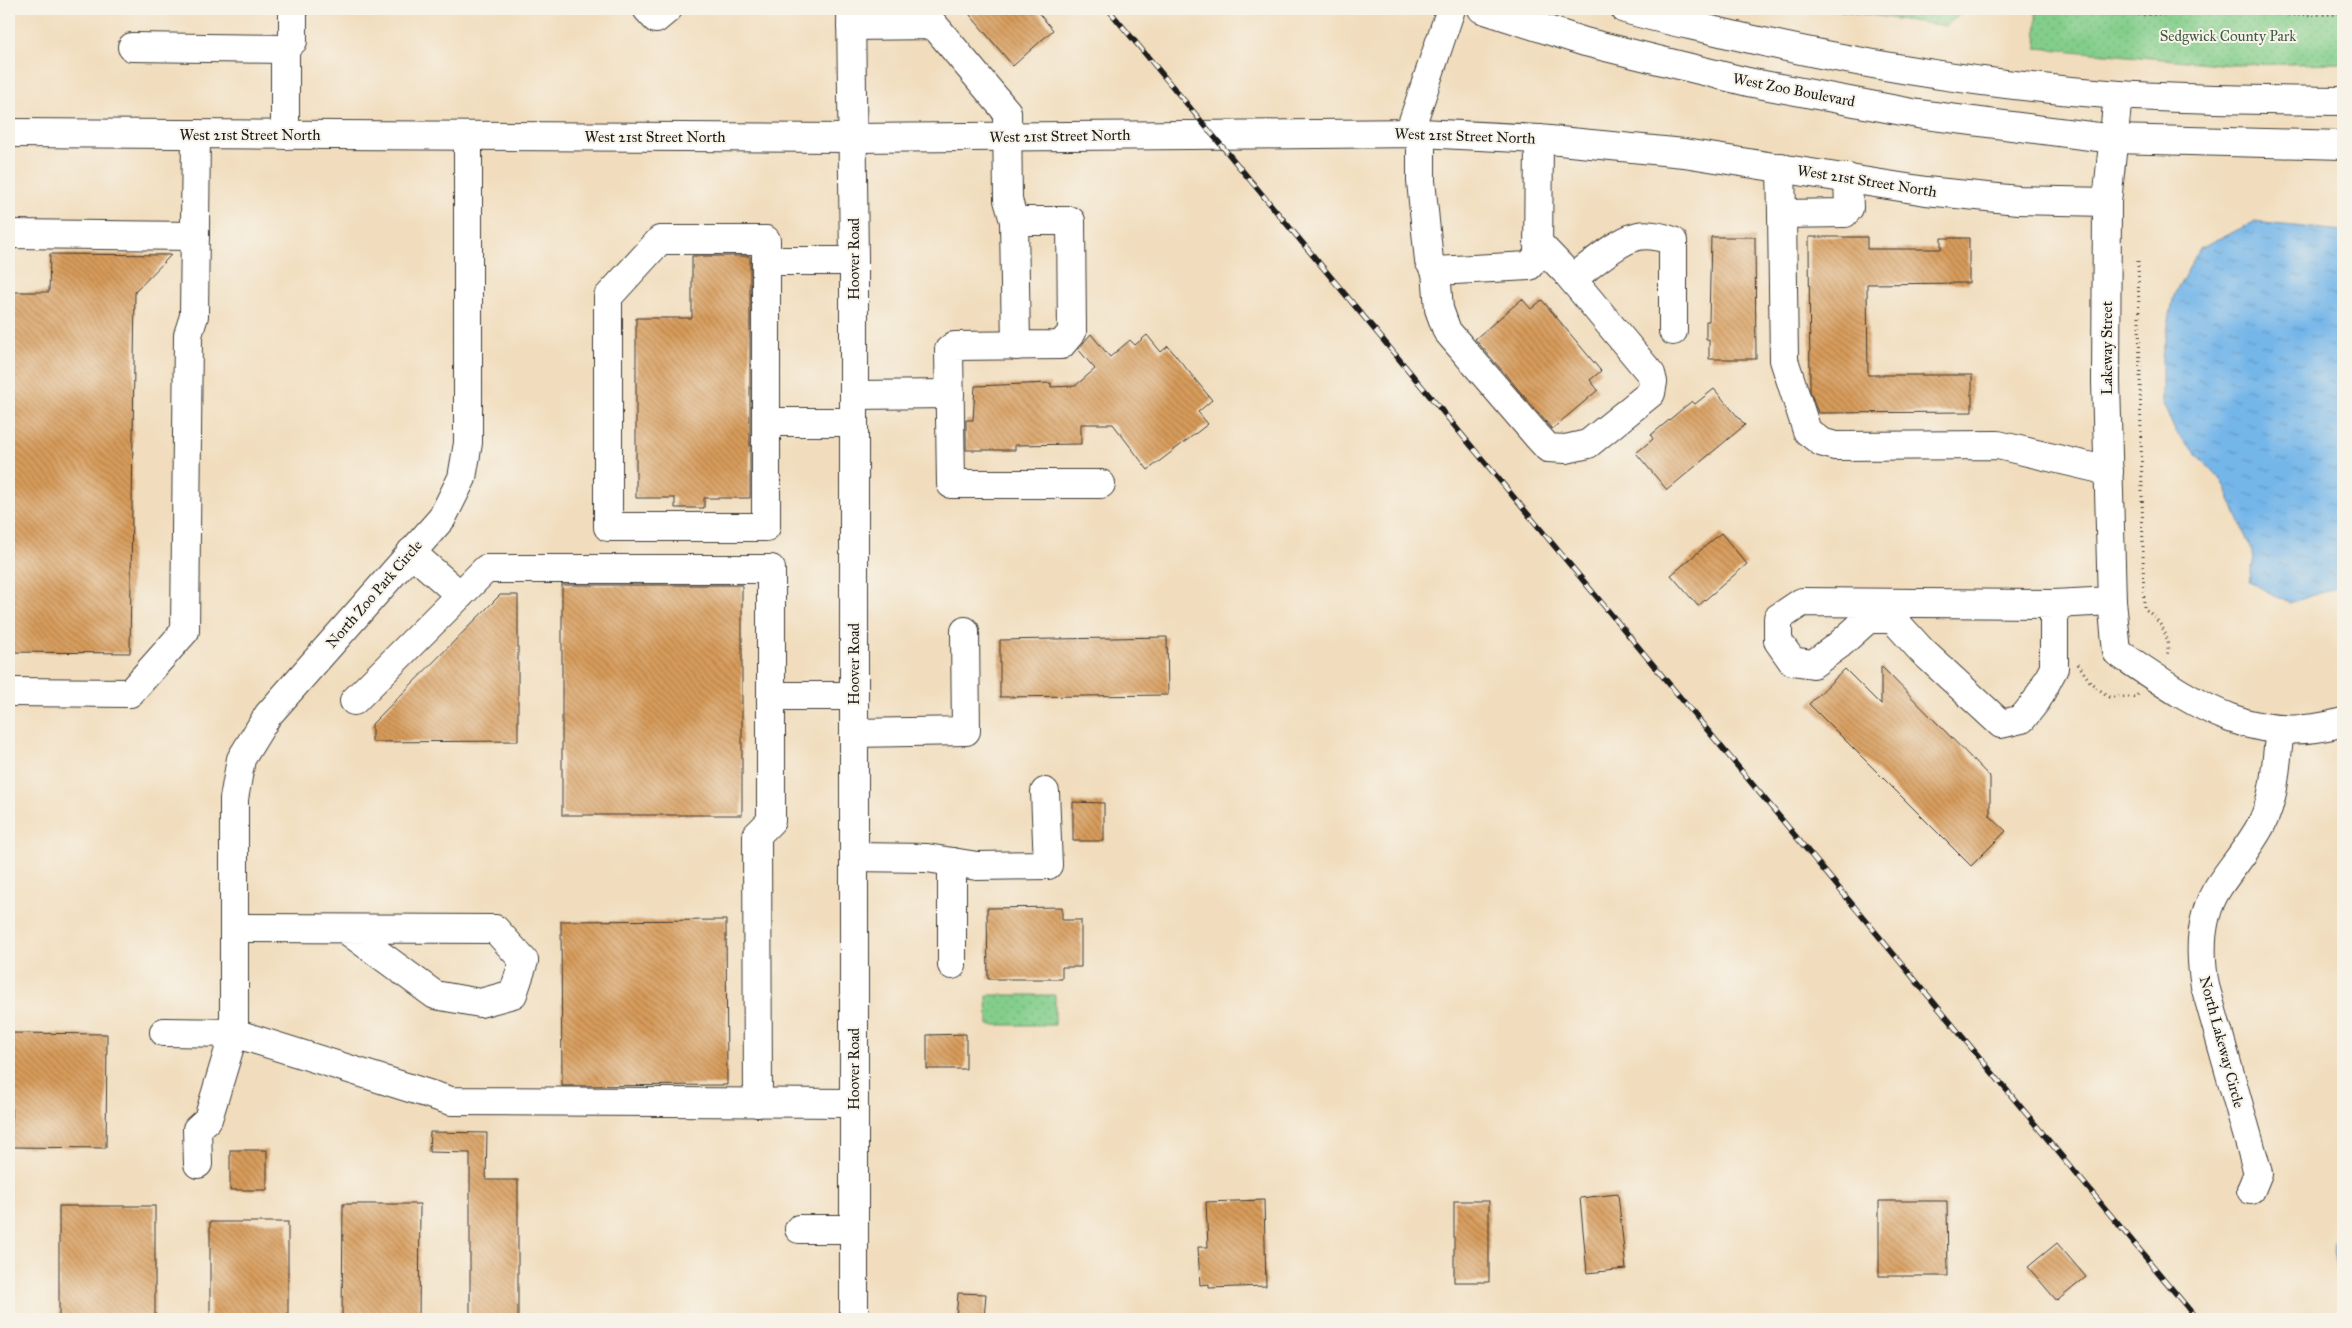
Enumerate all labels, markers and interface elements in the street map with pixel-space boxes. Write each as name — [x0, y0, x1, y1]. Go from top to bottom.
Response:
park label: Sedgwick County Park — [2160, 27, 2296, 45]
street label: West Zoo Boulevard — [1731, 69, 1857, 111]
street label: West 21st Street North — [1394, 125, 1536, 147]
street label: West 21st Street North — [179, 126, 321, 144]
street label: West 21st Street North — [989, 126, 1131, 146]
street label: West 21st Street North — [584, 128, 726, 146]
street label: West 21st Street North — [1796, 161, 1939, 201]
street label: Hoover Road — [845, 217, 863, 300]
street label: Lakeway Street — [2098, 300, 2116, 395]
street label: North Zoo Park Circle — [322, 536, 426, 652]
street label: Hoover Road — [845, 622, 863, 705]
street label: North Lakeway Circle — [2196, 974, 2248, 1110]
street label: Hoover Road — [845, 1027, 863, 1110]

